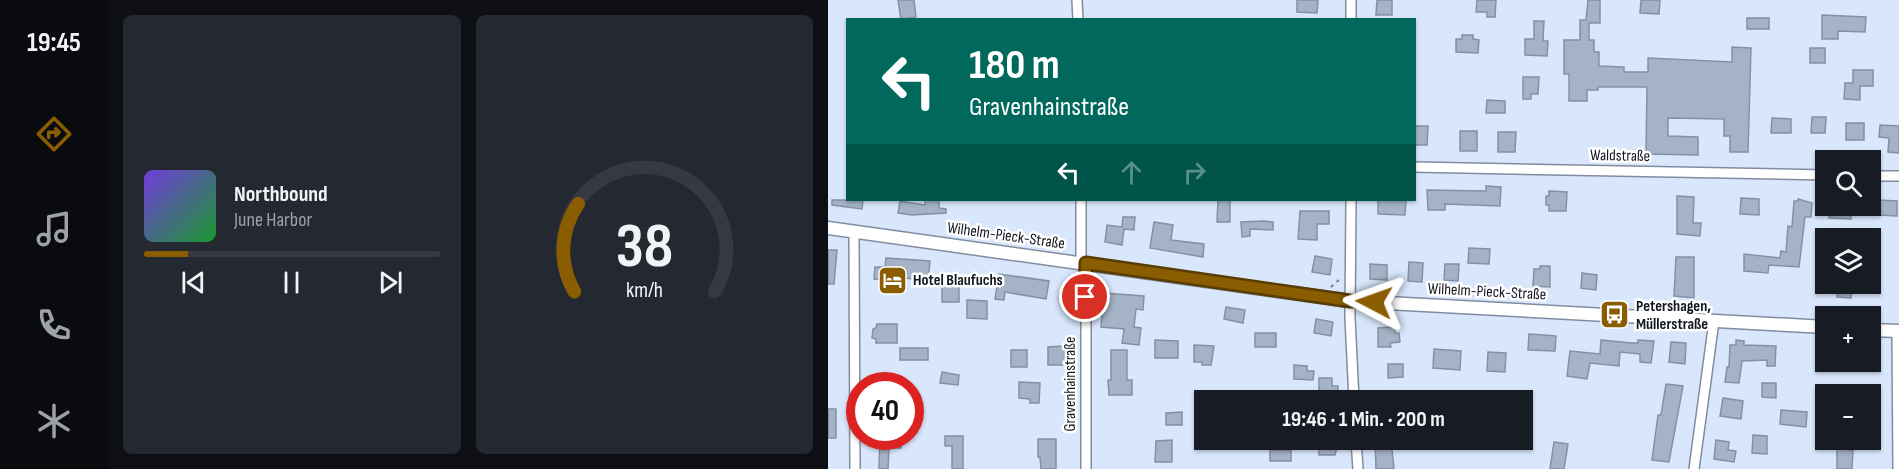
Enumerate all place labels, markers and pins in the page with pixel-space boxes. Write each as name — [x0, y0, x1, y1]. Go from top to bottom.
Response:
hotel icon: Hotel Blaufuchs — [876, 264, 908, 296]
place label: Hotel Blaufuchs — [913, 271, 1003, 290]
pin — [1059, 271, 1110, 322]
place label: Petershagen, Müllerstraße — [1636, 297, 1711, 334]
bus stop icon: Petershagen, Müllerstraße — [1599, 299, 1631, 331]

